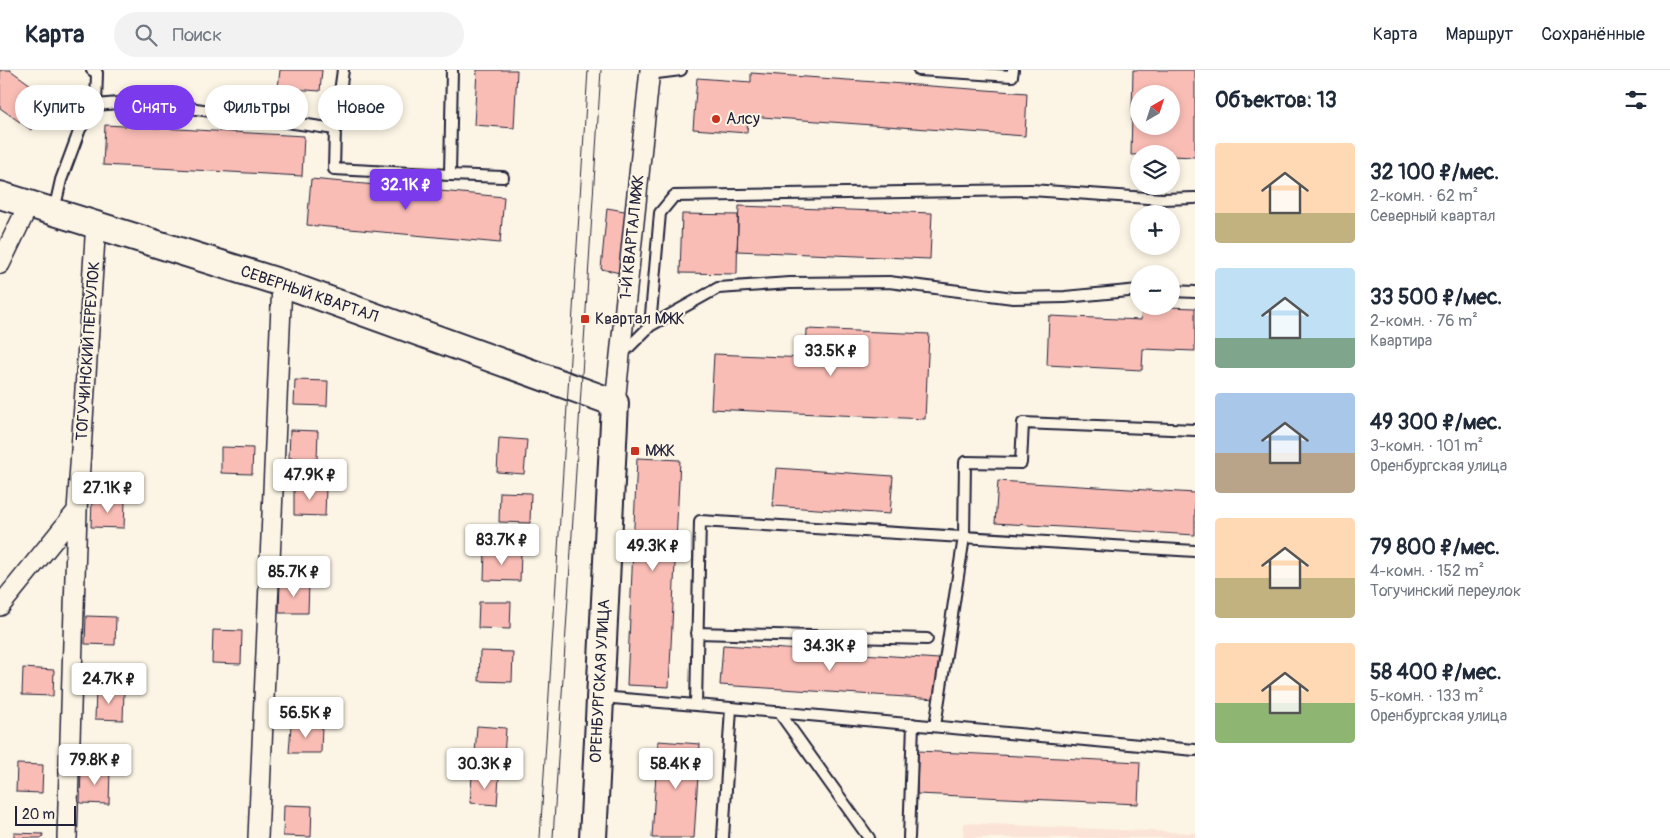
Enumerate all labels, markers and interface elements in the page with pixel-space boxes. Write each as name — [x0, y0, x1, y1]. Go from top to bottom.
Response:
search box — [114, 12, 464, 57]
text: Карта — [25, 20, 84, 49]
icon: search — [132, 21, 160, 49]
text: Поиск — [172, 23, 222, 47]
text: Карта — [1373, 23, 1417, 46]
text: Маршрут — [1445, 23, 1513, 46]
text: Сохранённые — [1541, 23, 1645, 46]
chip: Купить — [15, 85, 104, 130]
chip: Снять — [114, 85, 195, 130]
chip: Фильтры — [205, 85, 308, 130]
chip: Новое — [318, 85, 403, 130]
north arrow — [1130, 85, 1180, 135]
map controls — [1130, 85, 1180, 315]
icon: filters — [1622, 86, 1650, 114]
text: Объектов: 13 — [1215, 87, 1337, 114]
place label: Алсу — [726, 109, 760, 129]
marker: Алсу — [710, 113, 722, 125]
button: layers — [1130, 145, 1180, 195]
text: 32 100 ₽/мес. — [1370, 159, 1499, 186]
icon: home — [1255, 163, 1315, 223]
pin: 32.1K ₽ — [360, 168, 452, 211]
street label: 1-Й КВАРТАЛ МЖК — [616, 174, 648, 300]
text: 32.1K ₽ — [381, 175, 431, 195]
text: 2-комн. · 62 m² — [1370, 186, 1478, 206]
button: + — [1130, 205, 1180, 255]
text: Северный квартал — [1370, 206, 1496, 226]
street label: ТОГУЧИНСКИЙ ПЕРЕУЛОК — [72, 260, 104, 442]
street label: СЕВЕРНЫЙ КВАРТАЛ — [238, 261, 381, 327]
button: − — [1130, 265, 1180, 315]
text: 33 500 ₽/мес. — [1370, 284, 1502, 311]
icon: home — [1255, 288, 1315, 348]
place label: Квартал МЖК — [595, 309, 685, 329]
text: 2-комн. · 76 m² — [1370, 311, 1478, 331]
marker: Квартал МЖК — [579, 313, 591, 325]
text: Квартира — [1370, 331, 1432, 351]
pin: 33.5K ₽ — [785, 334, 877, 377]
text: 33.5K ₽ — [805, 341, 857, 361]
text: 49 300 ₽/мес. — [1370, 409, 1502, 436]
icon: home — [1255, 413, 1315, 473]
text: 3-комн. · 101 m² — [1370, 436, 1483, 456]
place label: МЖК — [645, 441, 675, 461]
marker: МЖК — [629, 445, 641, 457]
text: Оренбургская улица — [1370, 456, 1507, 476]
pin: 47.9K ₽ — [264, 458, 356, 501]
text: 47.9K ₽ — [284, 465, 336, 485]
pin: 27.1K ₽ — [62, 472, 154, 514]
text: 27.1K ₽ — [83, 478, 133, 498]
pin: 83.7K ₽ — [456, 524, 548, 566]
text: 83.7K ₽ — [476, 530, 528, 550]
pin: 49.3K ₽ — [607, 530, 699, 572]
text: 79 800 ₽/мес. — [1370, 534, 1500, 561]
text: 49.3K ₽ — [627, 536, 679, 556]
icon: home — [1255, 538, 1315, 598]
pin: 85.7K ₽ — [248, 556, 340, 598]
text: 4-комн. · 152 m² — [1370, 561, 1484, 581]
text: 85.7K ₽ — [268, 562, 320, 582]
text: Тогучинский переулок — [1370, 581, 1521, 601]
street label: ОРЕНБУРГСКАЯ УЛИЦА — [586, 599, 614, 763]
pin: 34.3K ₽ — [784, 630, 876, 672]
text: 34.3K ₽ — [803, 636, 857, 656]
text: 58 400 ₽/мес. — [1370, 659, 1502, 686]
pin: 24.7K ₽ — [63, 662, 155, 705]
icon: home — [1255, 663, 1315, 723]
text: 24.7K ₽ — [83, 669, 135, 689]
text: 5-комн. · 133 m² — [1370, 686, 1484, 706]
pin: 56.5K ₽ — [260, 696, 352, 739]
text: 56.5K ₽ — [280, 703, 332, 723]
text: Оренбургская улица — [1370, 706, 1507, 726]
pin: 79.8K ₽ — [49, 744, 141, 786]
pin: 30.3K ₽ — [439, 748, 531, 790]
pin: 58.4K ₽ — [630, 748, 722, 790]
text: 79.8K ₽ — [70, 750, 121, 770]
text: 30.3K ₽ — [457, 754, 513, 774]
text: 58.4K ₽ — [650, 754, 702, 774]
scale bar — [15, 803, 76, 826]
text: 20 m — [22, 806, 55, 823]

